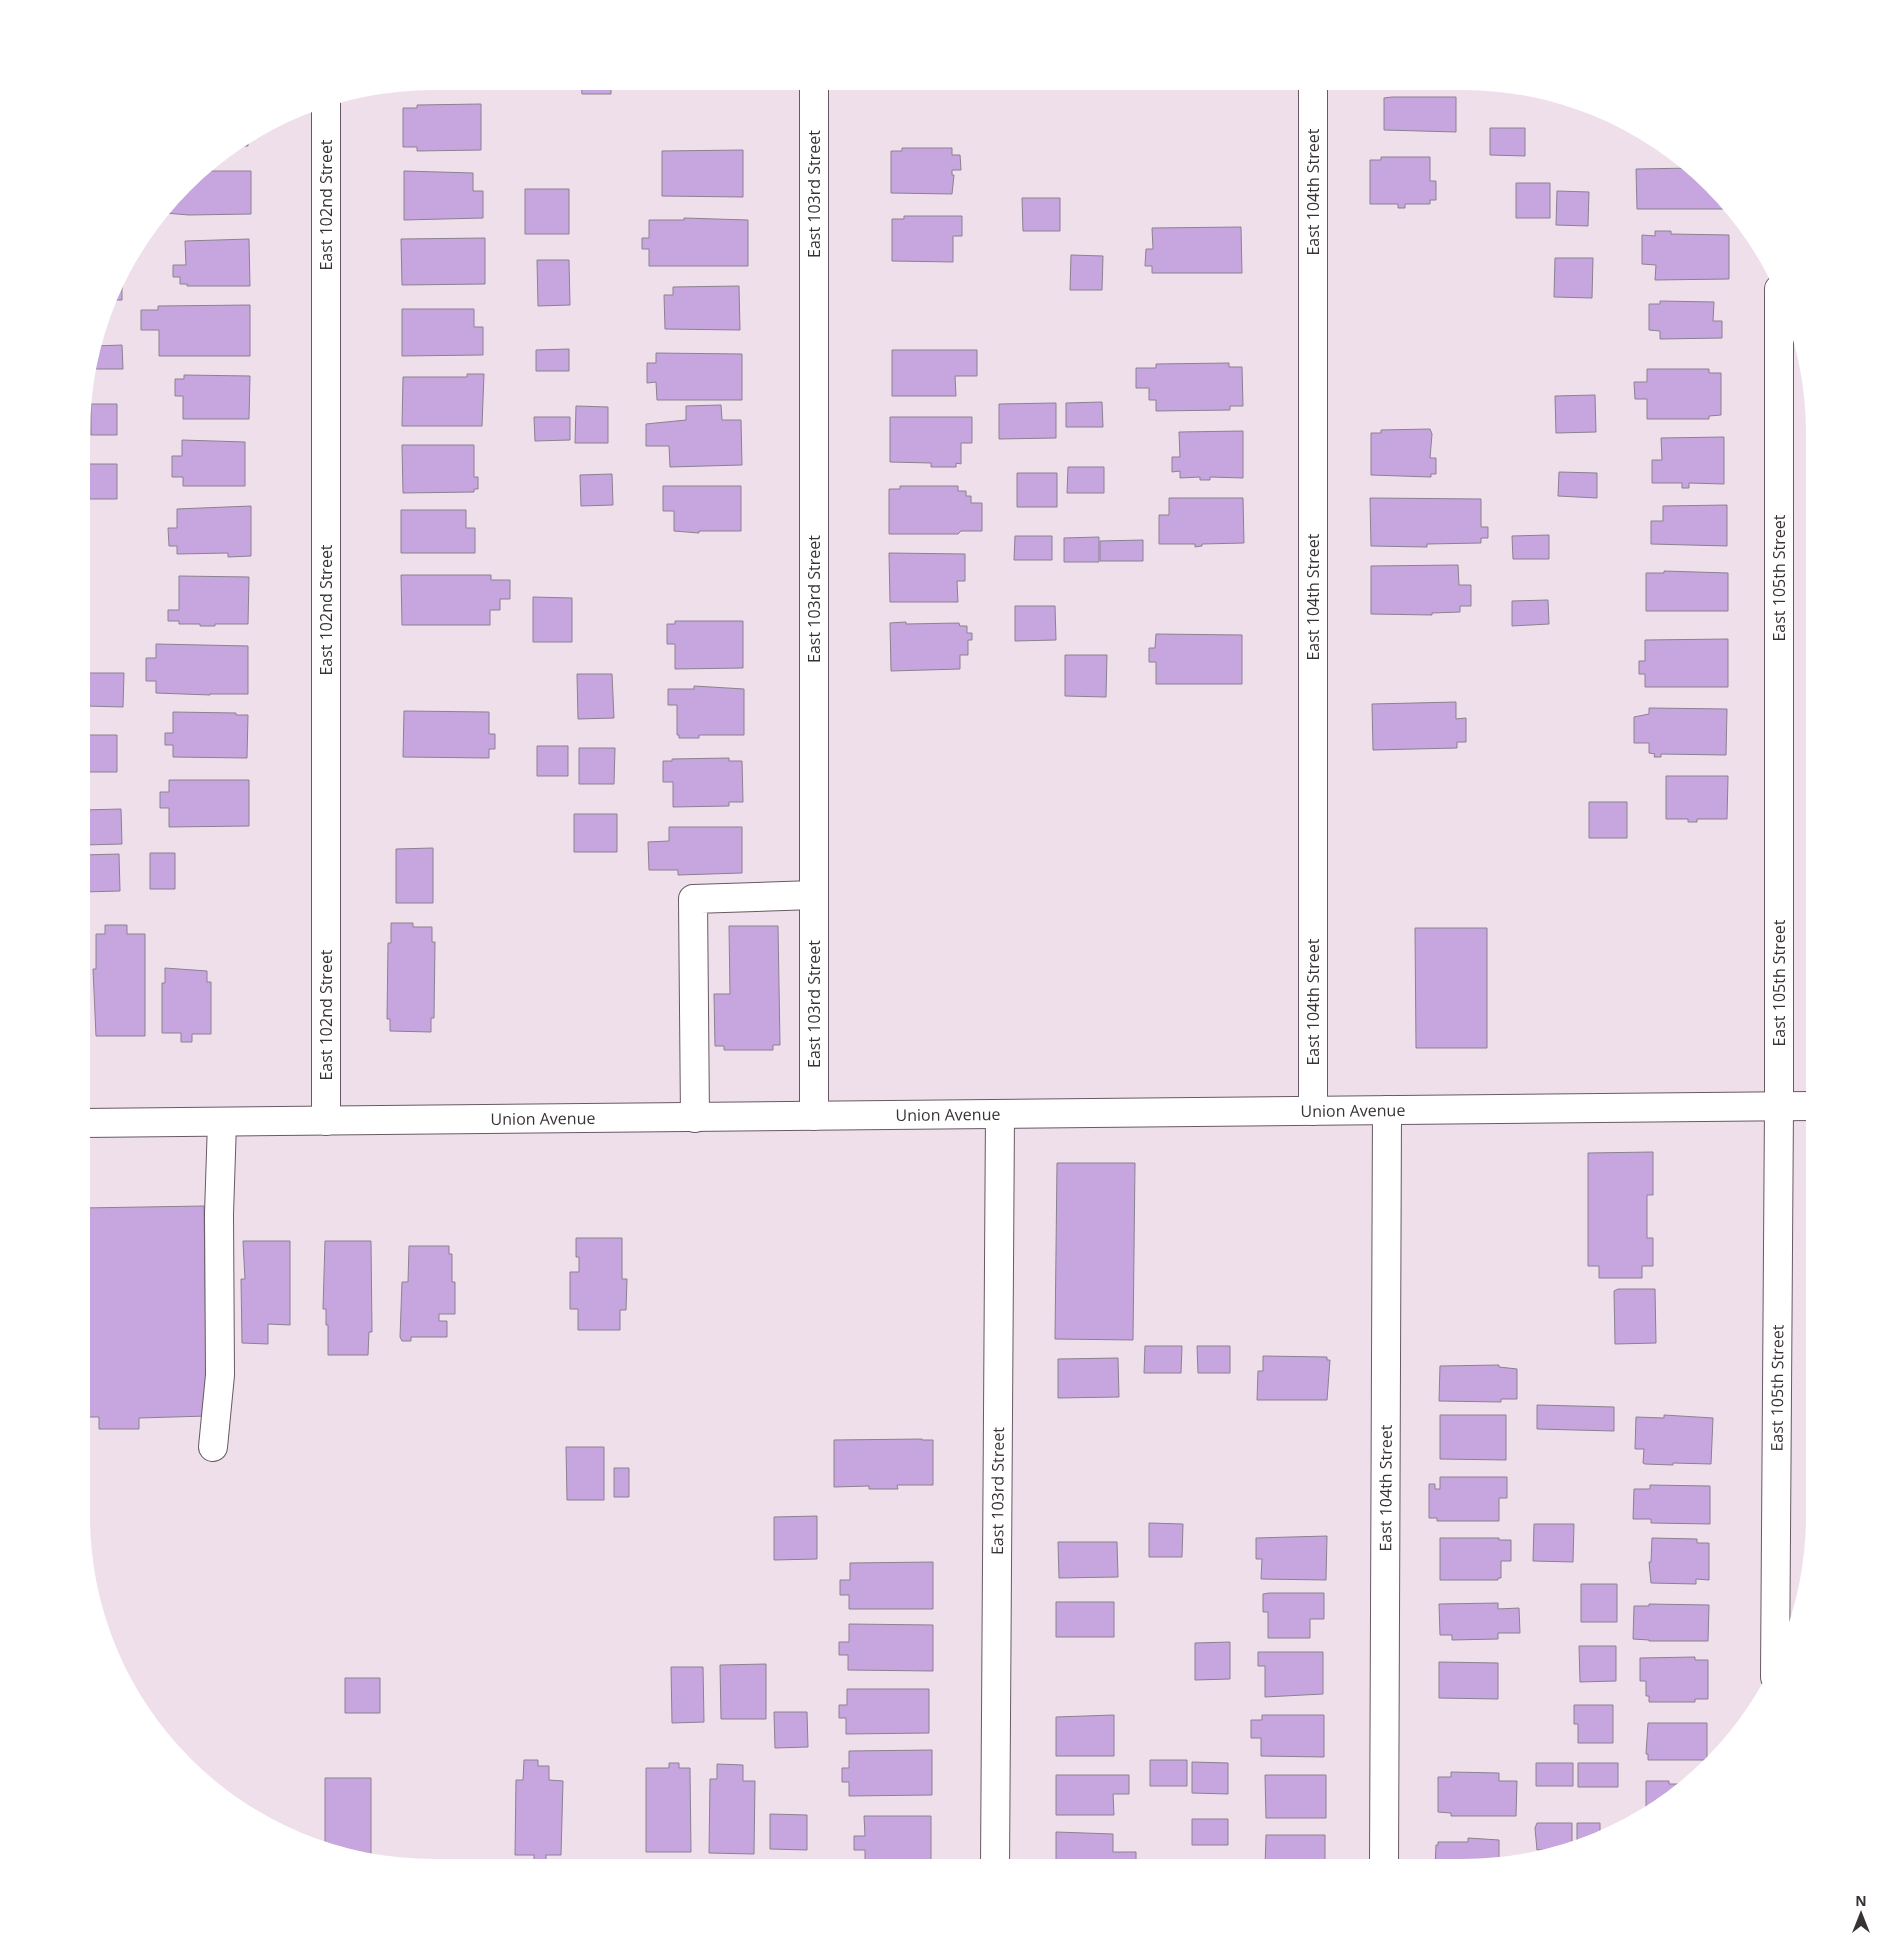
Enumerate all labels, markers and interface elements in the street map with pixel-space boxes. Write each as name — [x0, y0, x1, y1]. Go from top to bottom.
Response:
street label: East 104th Street — [1302, 128, 1324, 256]
street label: East 103rd Street — [803, 130, 825, 258]
street label: East 102nd Street — [315, 139, 337, 271]
street label: East 105th Street — [1768, 514, 1790, 642]
street label: East 104th Street — [1302, 533, 1324, 661]
street label: East 103rd Street — [803, 535, 825, 663]
street label: East 102nd Street — [315, 544, 337, 676]
street label: East 105th Street — [1768, 919, 1790, 1047]
street label: East 104th Street — [1302, 938, 1324, 1066]
street label: East 103rd Street — [803, 940, 825, 1068]
street label: East 102nd Street — [315, 949, 337, 1081]
street label: Union Avenue — [1300, 1099, 1405, 1122]
street label: Union Avenue — [895, 1103, 1001, 1126]
street label: Union Avenue — [490, 1107, 596, 1130]
street label: East 105th Street — [1766, 1324, 1788, 1452]
street label: East 104th Street — [1374, 1424, 1397, 1552]
street label: East 103rd Street — [986, 1427, 1009, 1555]
north arrow — [1836, 1889, 1886, 1939]
text: N — [1855, 1891, 1867, 1910]

